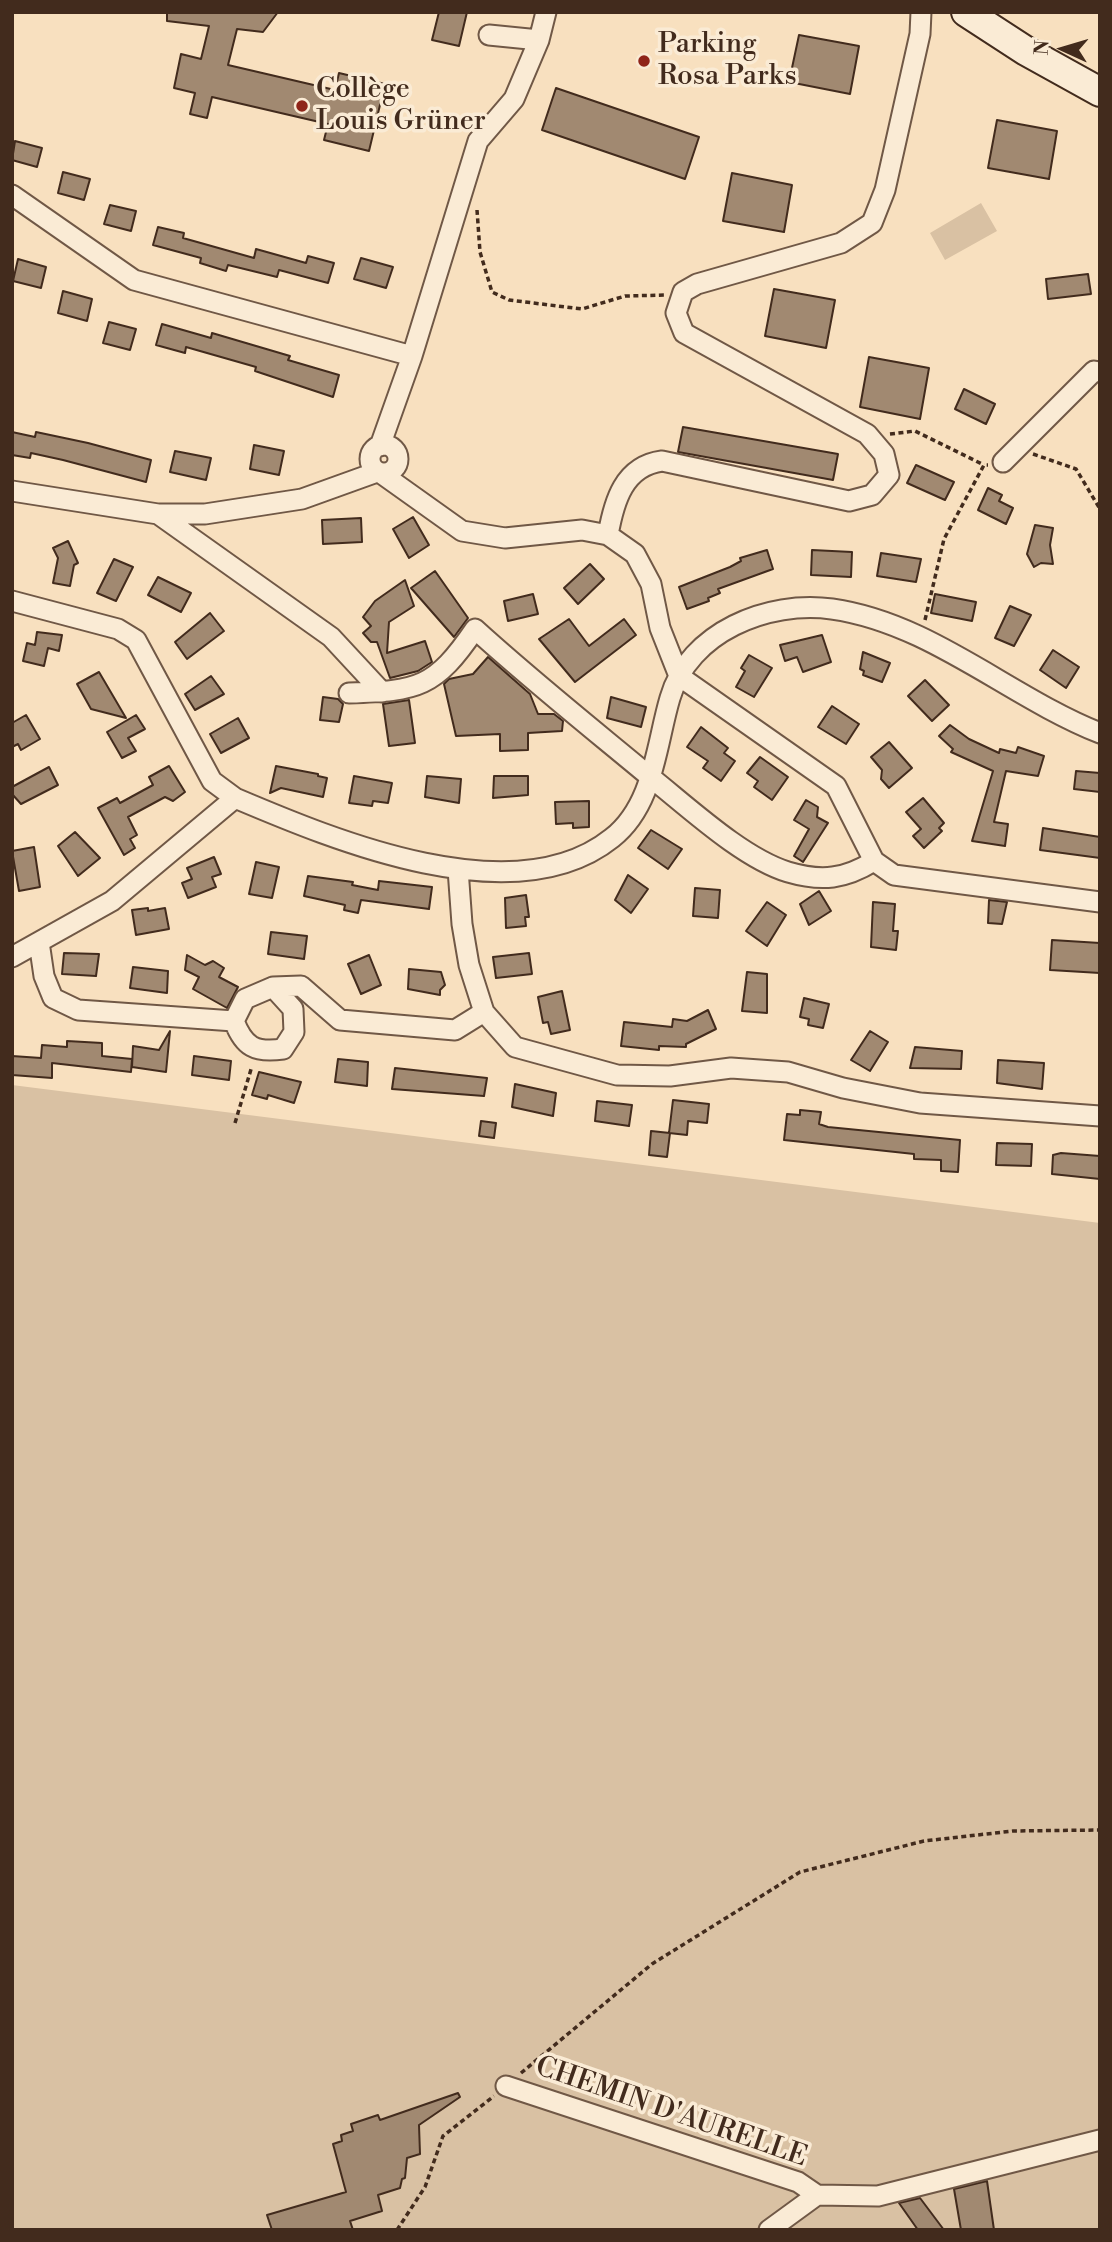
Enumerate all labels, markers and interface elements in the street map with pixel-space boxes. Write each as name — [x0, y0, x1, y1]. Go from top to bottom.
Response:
north arrow — [1028, 14, 1098, 84]
place label: Parking Rosa Parks — [658, 28, 797, 94]
text: N — [1030, 39, 1055, 56]
marker: Parking Rosa Parks — [636, 53, 652, 69]
place label: Collège Louis Grüner — [316, 73, 486, 139]
marker: Collège Louis Grüner — [294, 98, 310, 114]
street label: CHEMIN D'AURELLE — [531, 2051, 811, 2175]

